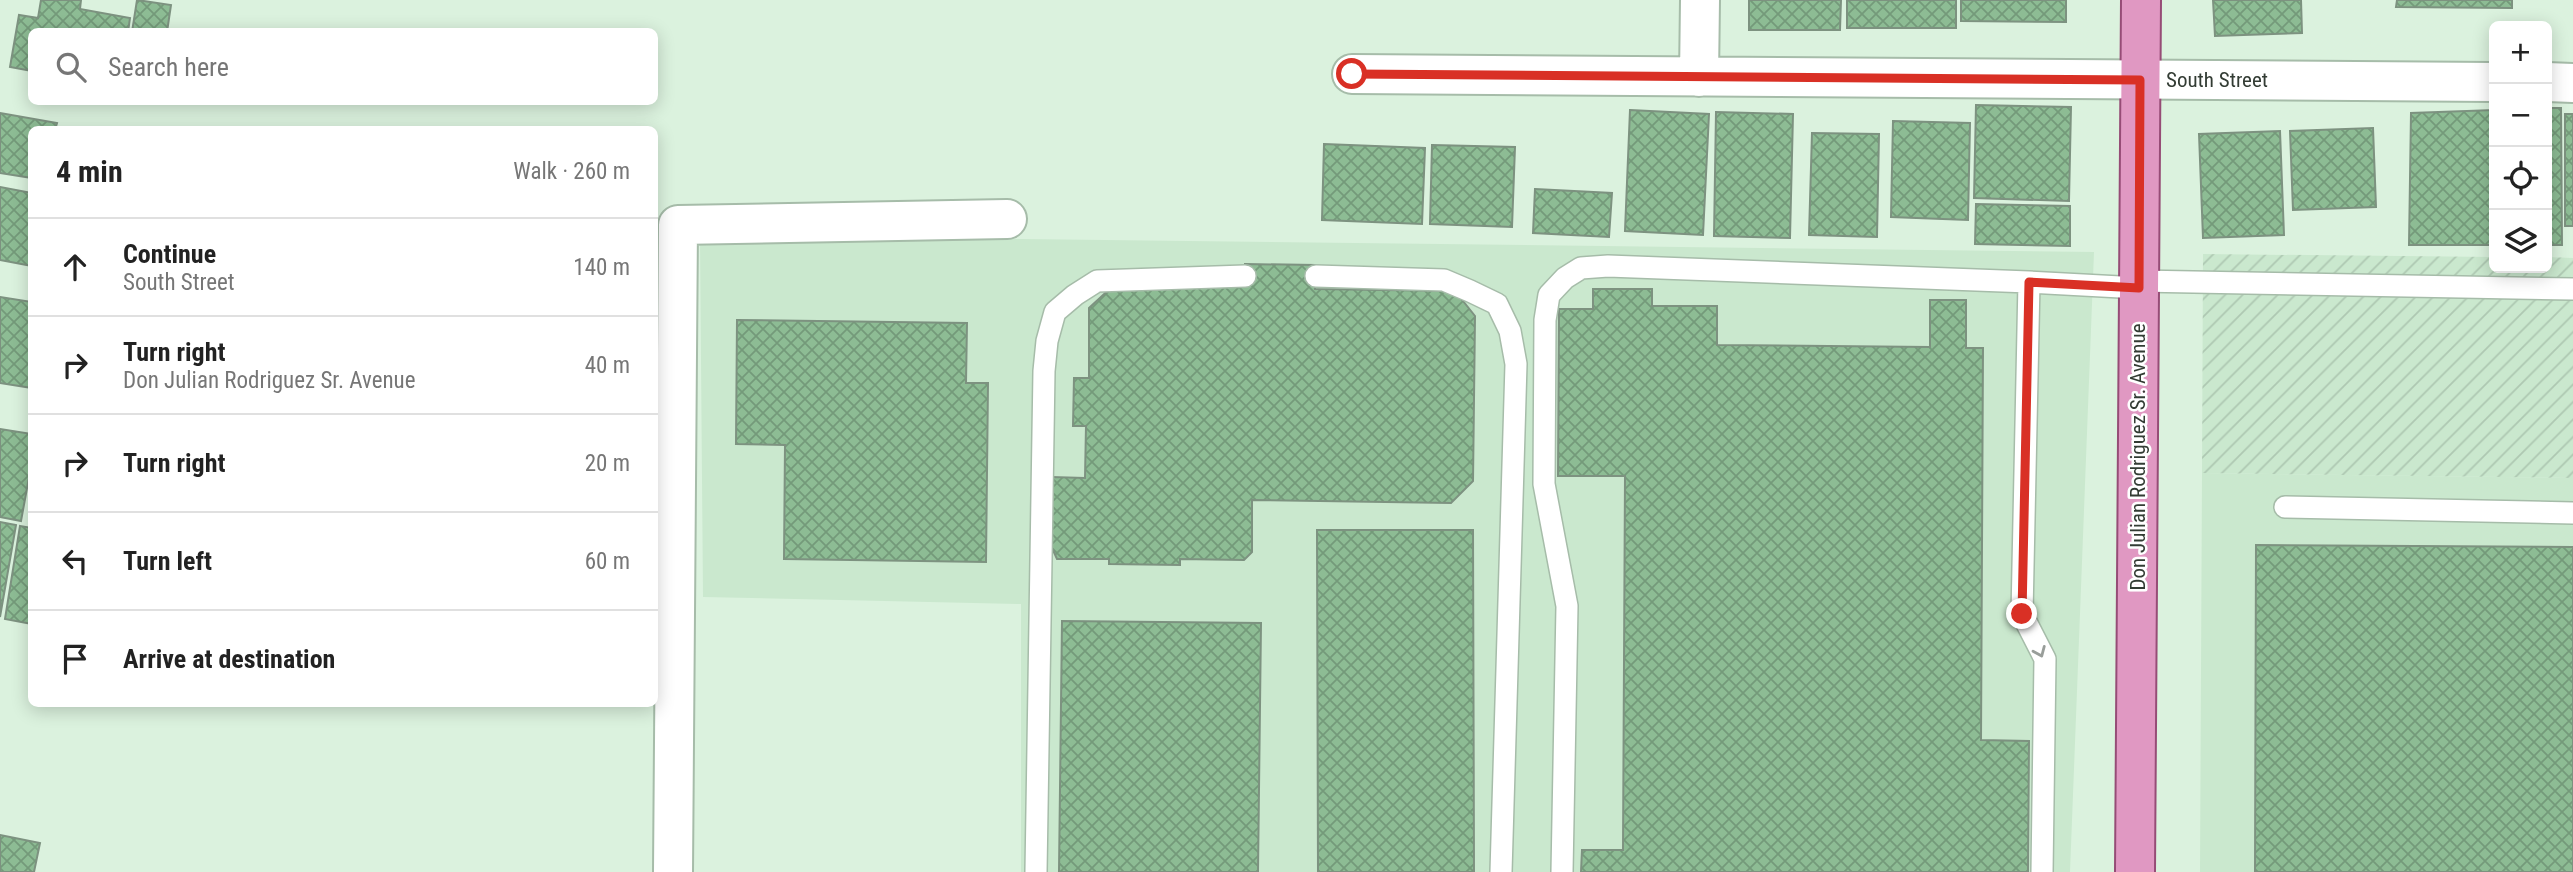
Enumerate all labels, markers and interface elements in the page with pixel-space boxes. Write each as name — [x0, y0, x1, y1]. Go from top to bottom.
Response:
map controls — [2489, 21, 2552, 273]
button: + — [2489, 21, 2552, 84]
search box — [28, 28, 658, 105]
icon: search — [52, 48, 90, 86]
text: Search here — [108, 52, 229, 82]
route start — [1336, 58, 1367, 89]
street label: South Street — [2166, 68, 2268, 92]
button: − — [2489, 84, 2552, 147]
button: locate — [2489, 147, 2552, 210]
text: 4 min — [56, 154, 123, 189]
text: Walk · 260 m — [513, 158, 630, 185]
button: layers — [2489, 210, 2552, 273]
text: Continue — [123, 239, 216, 269]
icon: ahead — [56, 248, 94, 286]
text: 140 m — [573, 254, 630, 281]
text: South Street — [123, 269, 235, 296]
street label: Don Julian Rodriguez Sr. Avenue — [2126, 323, 2150, 591]
text: Turn right — [123, 337, 225, 367]
icon: right — [56, 346, 94, 384]
text: 40 m — [585, 352, 630, 379]
text: Don Julian Rodriguez Sr. Avenue — [123, 367, 416, 394]
icon: right — [56, 444, 94, 482]
text: Turn right — [123, 448, 225, 478]
text: 20 m — [585, 450, 630, 477]
icon: left — [56, 542, 94, 580]
text: Turn left — [123, 546, 212, 576]
text: 60 m — [585, 548, 630, 575]
route end — [2006, 598, 2037, 629]
icon: arrive — [56, 640, 94, 678]
text: Arrive at destination — [123, 644, 335, 674]
one-way arrow — [2032, 645, 2046, 657]

